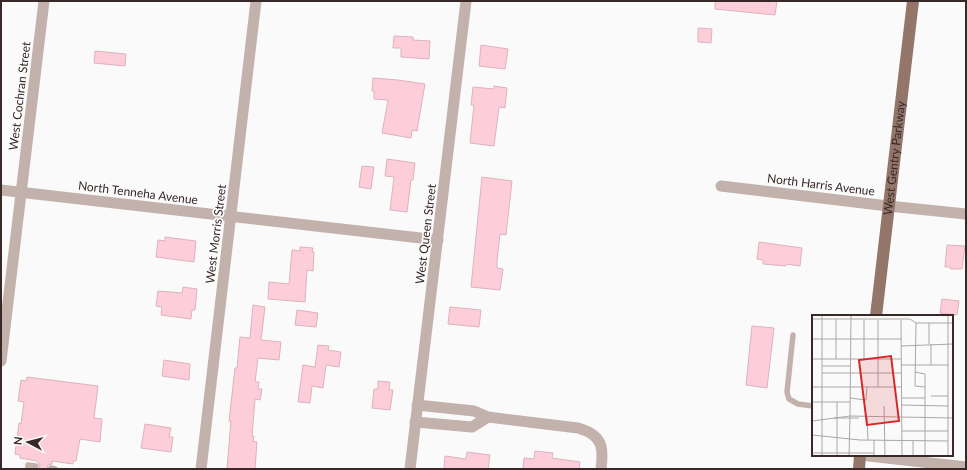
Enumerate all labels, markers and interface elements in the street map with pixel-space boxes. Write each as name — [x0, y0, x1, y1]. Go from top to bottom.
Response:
street label: West Cochran Street — [5, 40, 34, 151]
street label: West Gentry Parkway — [880, 99, 908, 216]
street label: North Harris Avenue — [766, 170, 876, 199]
street label: North Tenneha Avenue — [77, 178, 199, 207]
street label: West Queen Street — [412, 182, 439, 285]
street label: West Morris Street — [202, 183, 229, 284]
inset map — [812, 315, 953, 456]
north arrow — [8, 422, 48, 462]
text: N — [11, 436, 25, 446]

